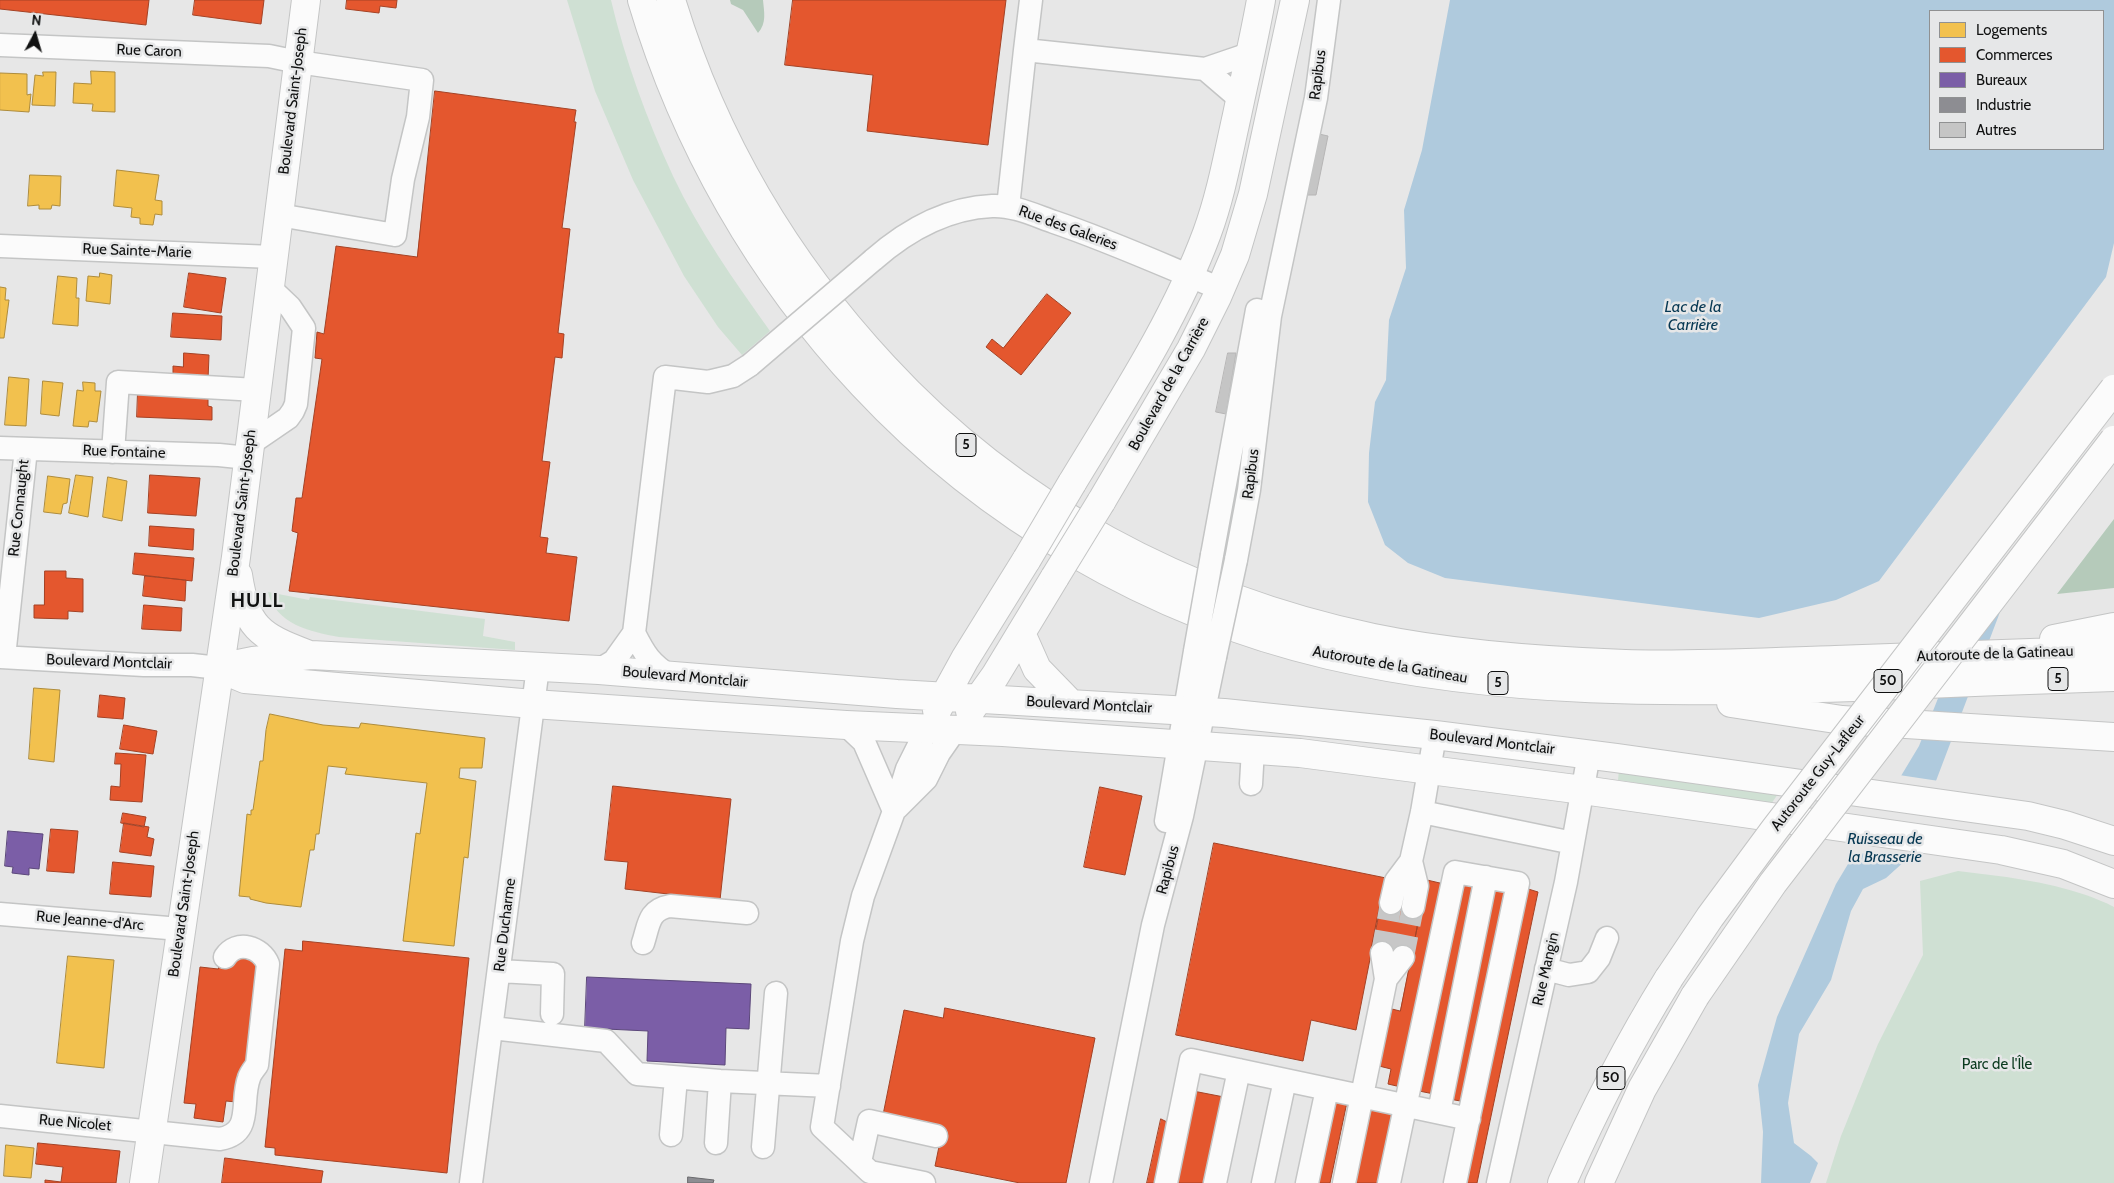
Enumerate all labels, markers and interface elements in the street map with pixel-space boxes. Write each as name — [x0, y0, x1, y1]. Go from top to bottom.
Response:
north arrow — [10, 10, 60, 60]
legend — [1929, 10, 2104, 150]
text: N — [31, 11, 42, 30]
text: Logements — [1976, 21, 2047, 39]
street label: Boulevard Saint-Joseph — [275, 26, 311, 176]
street label: Rue Caron — [116, 41, 182, 61]
text: Commerces — [1976, 46, 2052, 64]
street label: Rapibus — [1306, 49, 1330, 101]
text: Bureaux — [1976, 71, 2027, 89]
text: Industrie — [1976, 96, 2031, 114]
text: Autres — [1976, 121, 2016, 139]
street label: Rue des Galeries — [1016, 202, 1120, 254]
street label: Rue Sainte-Marie — [82, 240, 192, 262]
water label: Lac de la Carrière — [1664, 297, 1722, 335]
street label: Boulevard de la Carrière — [1125, 314, 1213, 454]
street label: Boulevard Saint-Joseph — [224, 428, 260, 578]
road number: 5 — [956, 434, 976, 456]
street label: Rue Fontaine — [82, 442, 166, 462]
street label: Rapibus — [1239, 448, 1263, 500]
street label: Rue Connaught — [5, 459, 33, 557]
district label: HULL — [230, 589, 284, 613]
street label: Autoroute de la Gatineau — [1916, 642, 2074, 666]
street label: Autoroute de la Gatineau — [1311, 643, 1469, 687]
street label: Boulevard Montclair — [46, 651, 172, 673]
street label: Boulevard Montclair — [622, 663, 748, 691]
road number: 5 — [2048, 668, 2068, 691]
road number: 50 — [1874, 669, 1902, 692]
road number: 5 — [1488, 671, 1508, 694]
street label: Boulevard Montclair — [1026, 693, 1152, 717]
street label: Autoroute Guy-Lafleur — [1767, 712, 1869, 834]
street label: Boulevard Montclair — [1428, 725, 1556, 759]
street label: Boulevard Saint-Joseph — [165, 829, 203, 979]
water label: Ruisseau de la Brasserie — [1847, 829, 1923, 867]
street label: Rapibus — [1153, 843, 1183, 897]
street label: Rue Ducharme — [490, 877, 520, 973]
street label: Rue Jeanne-d'Arc — [35, 907, 145, 935]
street label: Rue Mangin — [1529, 931, 1563, 1007]
park label: Parc de l'Île — [1962, 1056, 2032, 1074]
road number: 50 — [1597, 1066, 1625, 1090]
street label: Rue Nicolet — [38, 1111, 112, 1135]

